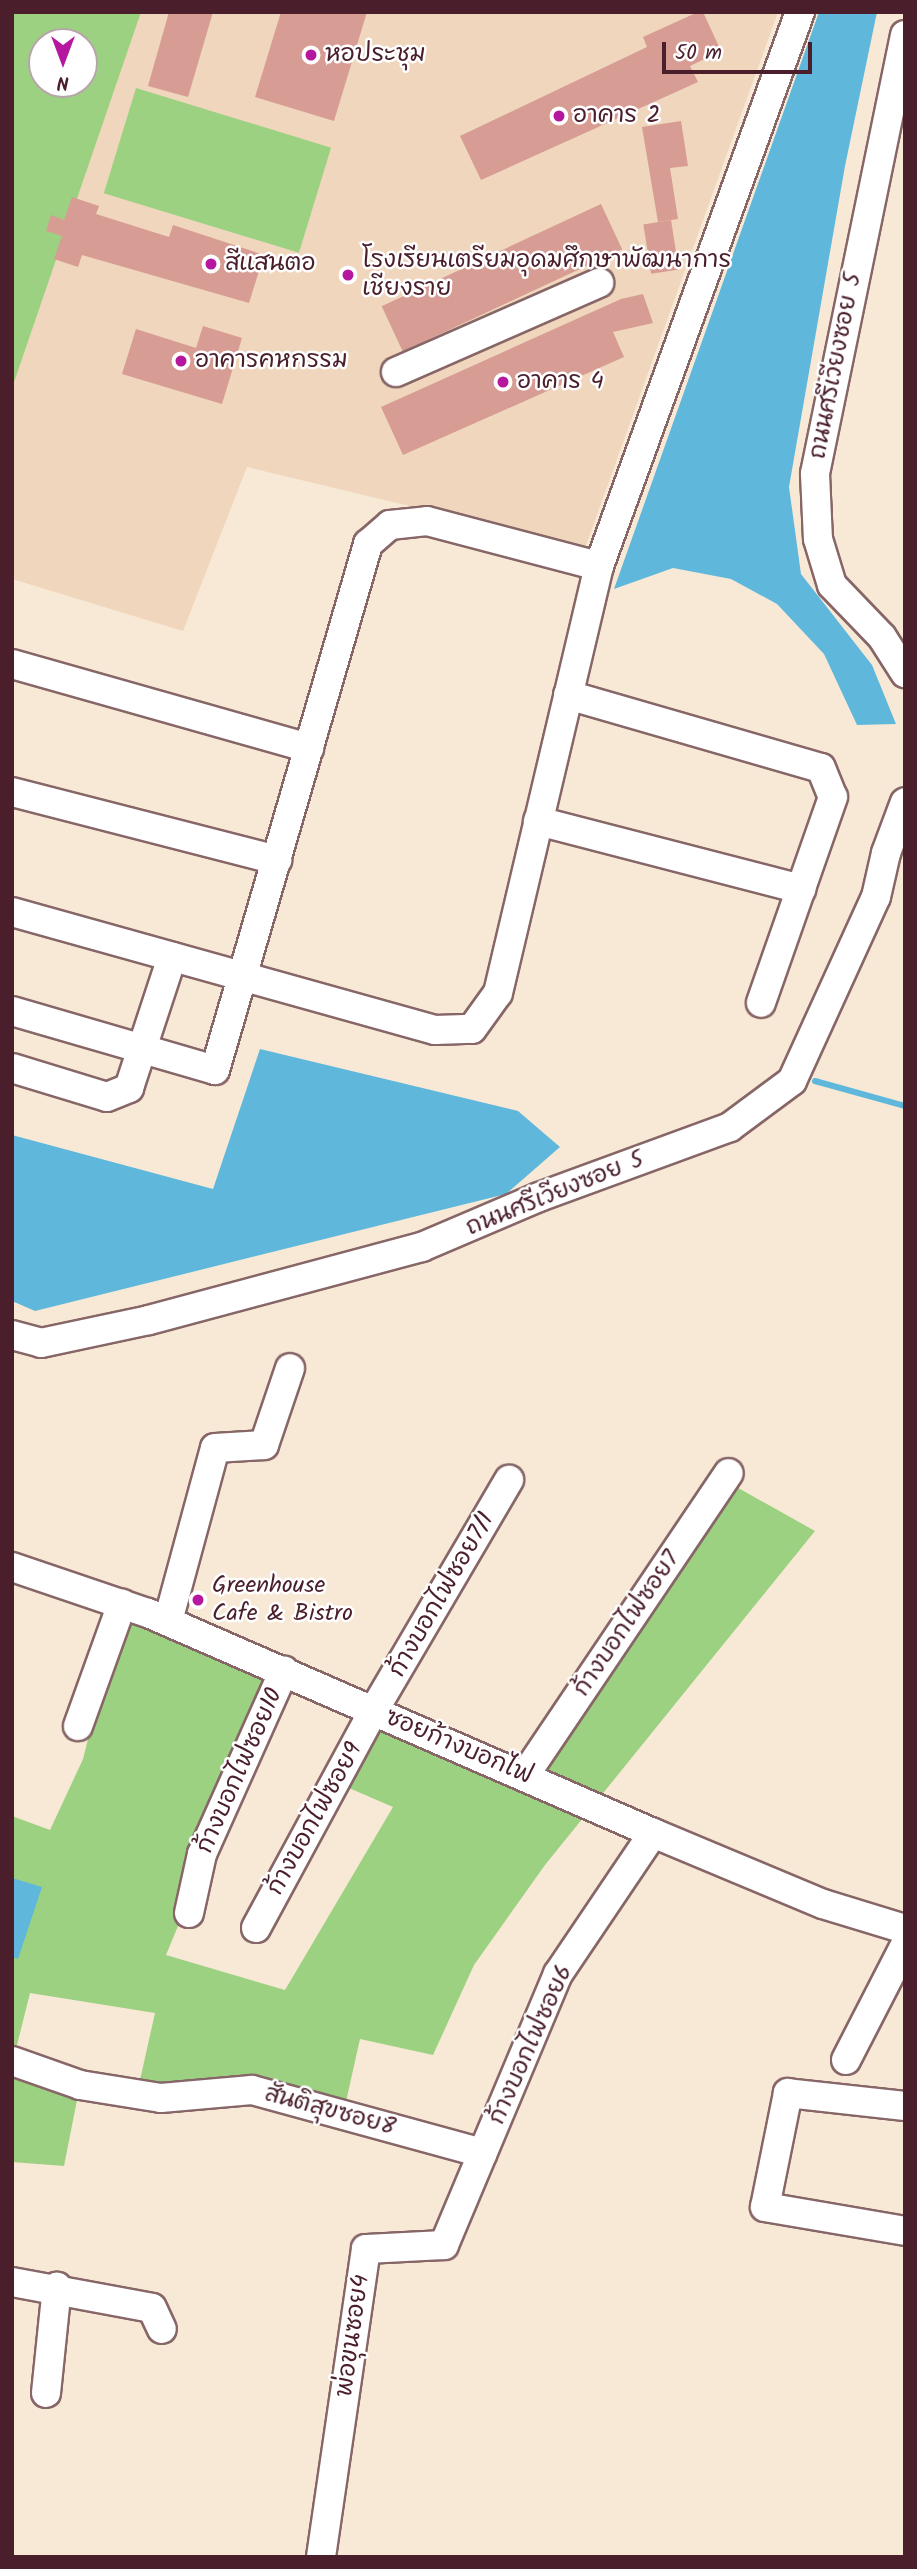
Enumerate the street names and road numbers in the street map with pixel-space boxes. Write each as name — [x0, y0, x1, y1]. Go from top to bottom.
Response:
street label: ถนนศรีเวียงซอย 5 — [804, 270, 868, 462]
street label: ถนนศรีเวียงซอย 5 — [462, 1145, 648, 1243]
street label: ก้างบอกไฟซอย7/1 — [383, 1507, 501, 1683]
street label: ก้างบอกไฟซอย7 — [568, 1546, 686, 1702]
street label: ก้างบอกไฟซอย10 — [191, 1684, 289, 1858]
street label: ซอยก้างบอกไฟ — [381, 1703, 537, 1791]
street label: ก้างบอกไฟซอย9 — [261, 1738, 369, 1900]
street label: ก้างบอกไฟซอย6 — [483, 1961, 579, 2129]
street label: สันติสุขซอย8 — [261, 2080, 399, 2142]
street label: พ่อขุนซอย4 — [330, 2273, 376, 2399]

